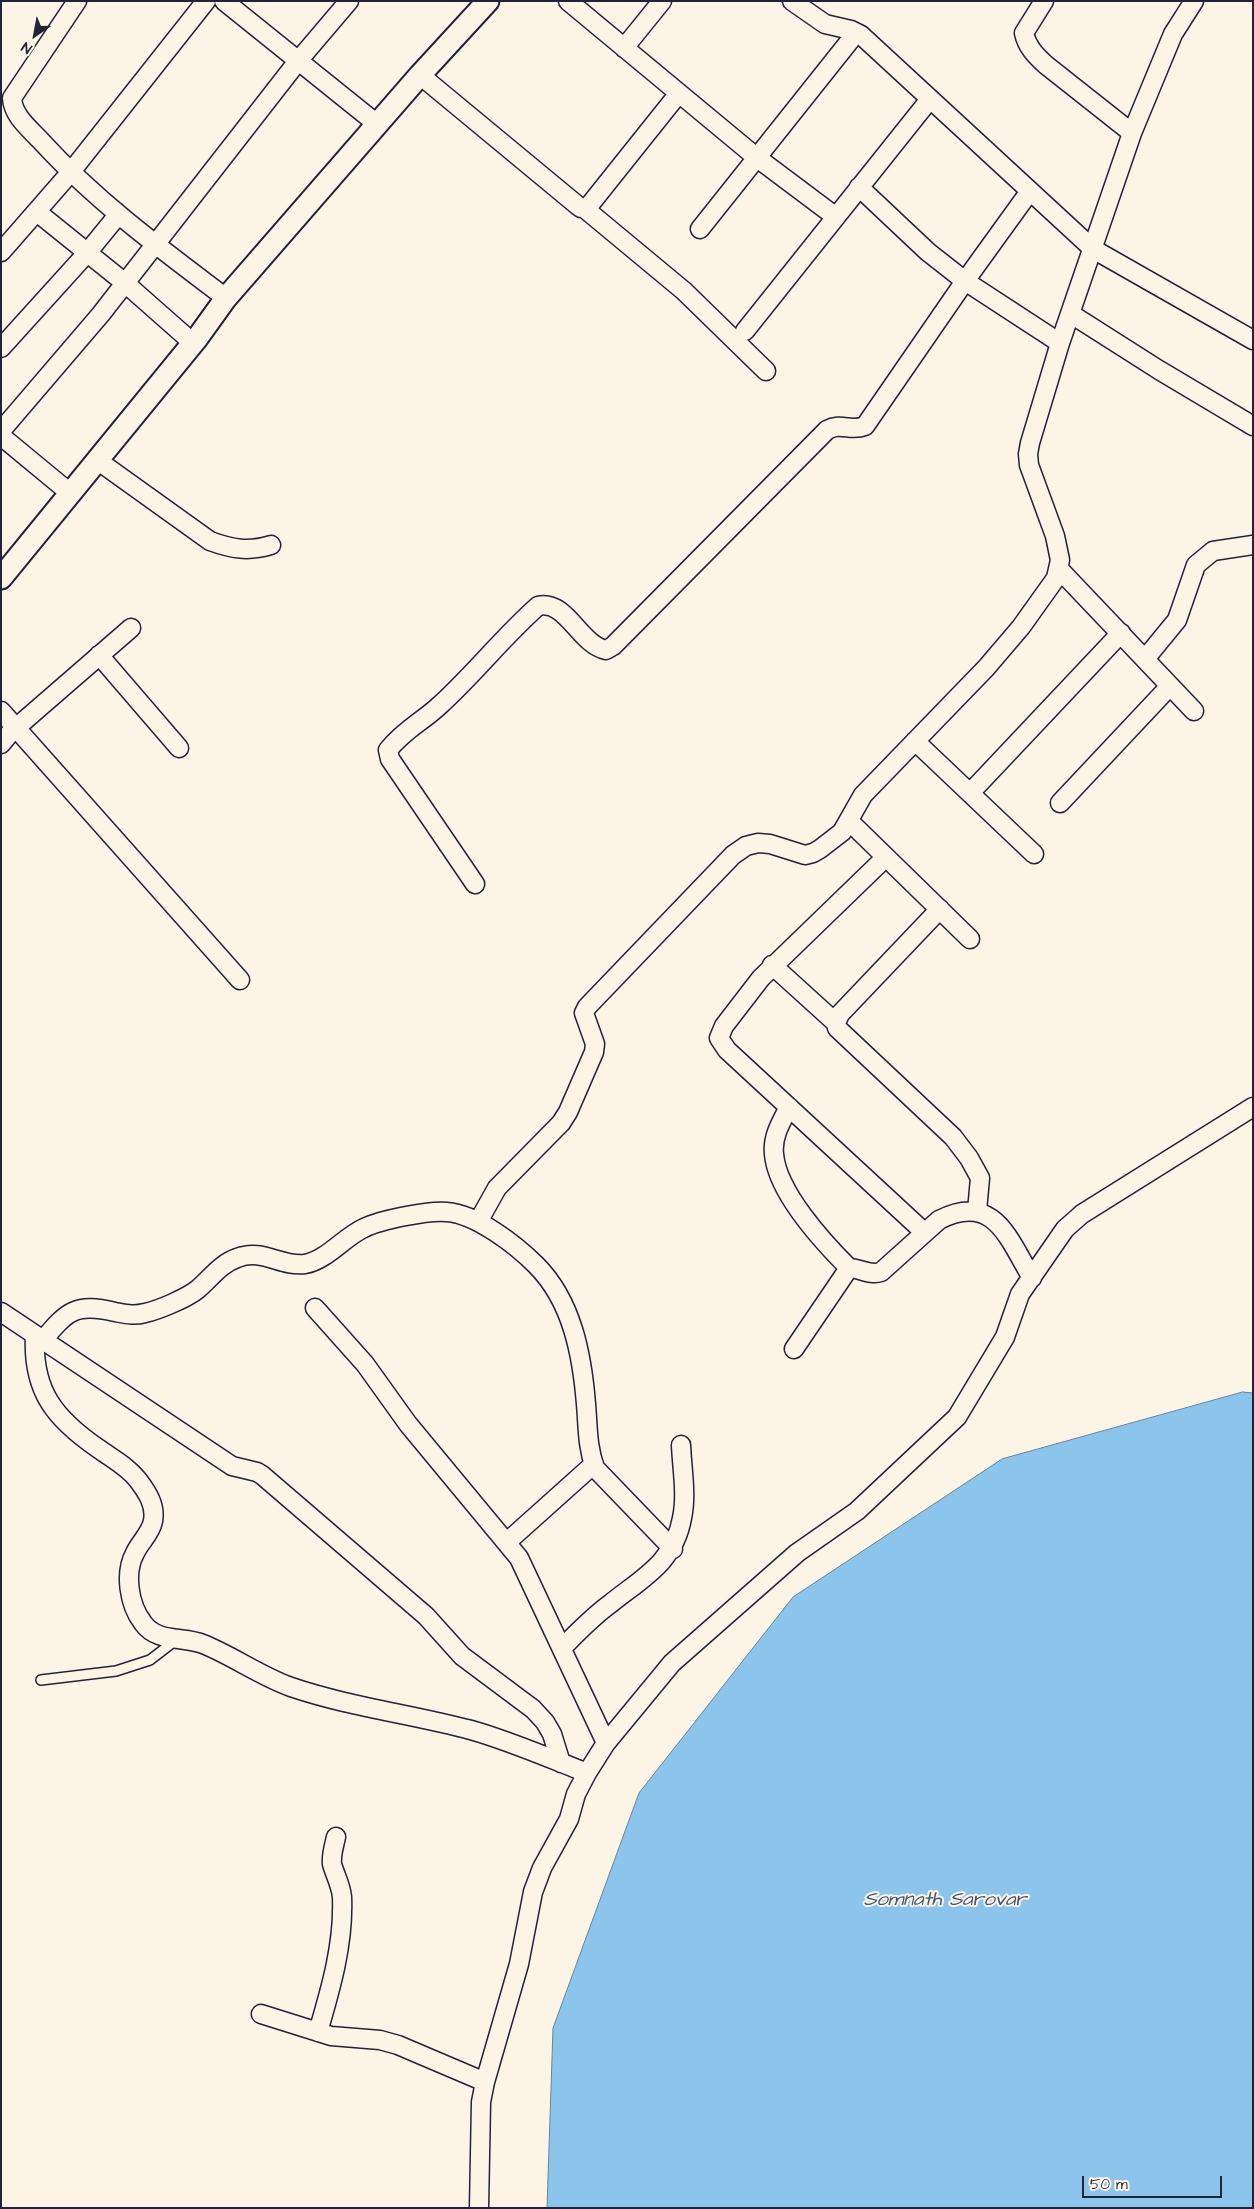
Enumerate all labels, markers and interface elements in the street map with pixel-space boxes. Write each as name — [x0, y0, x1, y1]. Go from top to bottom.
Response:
north arrow — [10, 10, 60, 60]
text: N — [18, 37, 36, 58]
water label: Somnath Sarovar — [864, 1889, 1026, 1913]
scale bar — [1084, 2166, 1224, 2198]
text: 50 m — [1090, 2174, 1128, 2195]

